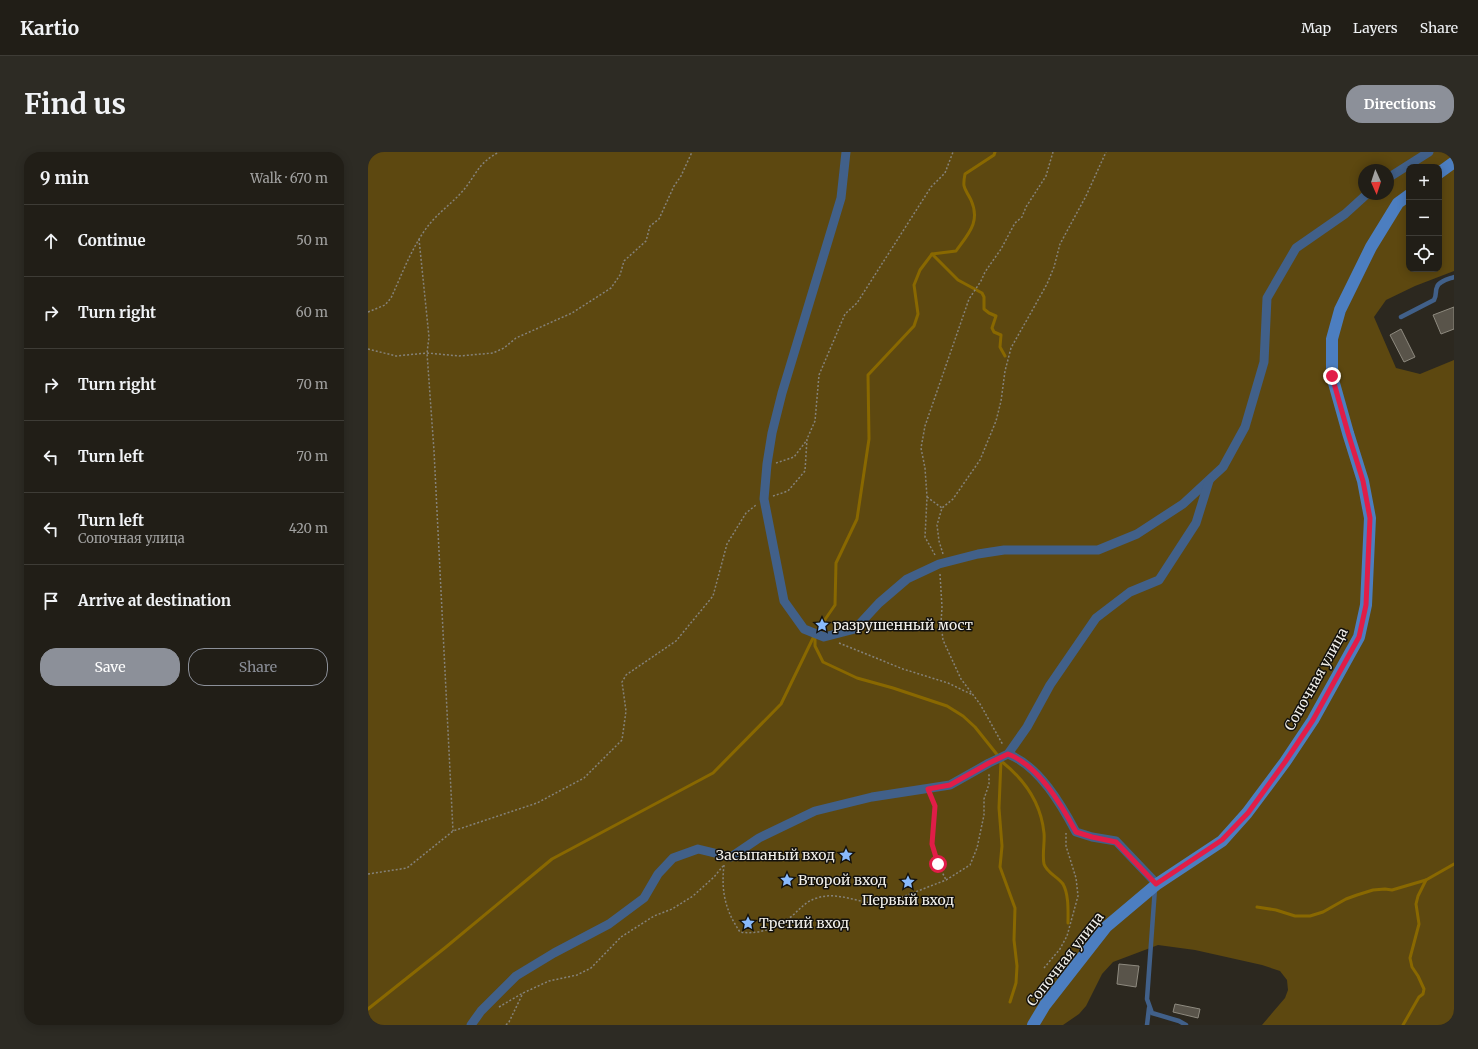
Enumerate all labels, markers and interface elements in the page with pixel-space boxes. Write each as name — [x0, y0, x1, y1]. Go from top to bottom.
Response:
text: Kartio — [20, 16, 79, 40]
text: Map — [1301, 19, 1331, 37]
text: Layers — [1353, 19, 1398, 37]
text: Share — [1420, 19, 1458, 37]
button: Directions — [1346, 85, 1454, 123]
text: Find us — [24, 86, 126, 122]
north arrow — [1358, 164, 1394, 200]
map controls — [1406, 164, 1442, 272]
button: + — [1406, 164, 1442, 200]
text: 9 min — [40, 167, 89, 189]
text: Walk · 670 m — [250, 170, 328, 187]
button: − — [1406, 200, 1442, 236]
icon: ahead — [40, 230, 62, 252]
text: Continue — [78, 231, 146, 250]
text: 50 m — [296, 232, 328, 249]
button: locate — [1406, 236, 1442, 272]
icon: right — [40, 302, 62, 324]
text: Turn right — [78, 303, 156, 322]
text: 60 m — [296, 304, 328, 321]
route end — [1323, 367, 1341, 385]
icon: right — [40, 374, 62, 396]
text: Turn right — [78, 375, 156, 394]
text: 70 m — [297, 376, 328, 393]
icon: left — [40, 446, 62, 468]
text: Turn left — [78, 447, 144, 466]
text: 70 m — [297, 448, 328, 465]
text: Turn left — [78, 511, 144, 530]
icon: left — [40, 518, 62, 540]
text: 420 m — [289, 520, 328, 537]
text: Сопочная улица — [78, 530, 185, 547]
icon: arrive — [40, 590, 62, 612]
text: Arrive at destination — [78, 591, 231, 610]
place label: разрушенный мост — [833, 616, 974, 634]
place icon: разрушенный мост — [814, 617, 830, 633]
street label: Сопочная улица — [1280, 624, 1352, 734]
button: Save — [40, 648, 180, 686]
button: Share — [188, 648, 328, 686]
place label: Засыпаный вход — [716, 846, 835, 864]
place icon: Засыпаный вход — [838, 847, 854, 863]
route start — [929, 855, 947, 873]
place label: Второй вход — [798, 871, 887, 889]
place icon: Второй вход — [779, 872, 795, 888]
place icon: Первый вход — [900, 874, 916, 890]
place label: Первый вход — [862, 891, 955, 909]
street label: Сопочная улица — [1023, 908, 1108, 1010]
place label: Третий вход — [759, 914, 849, 932]
place icon: Третий вход — [740, 915, 756, 931]

